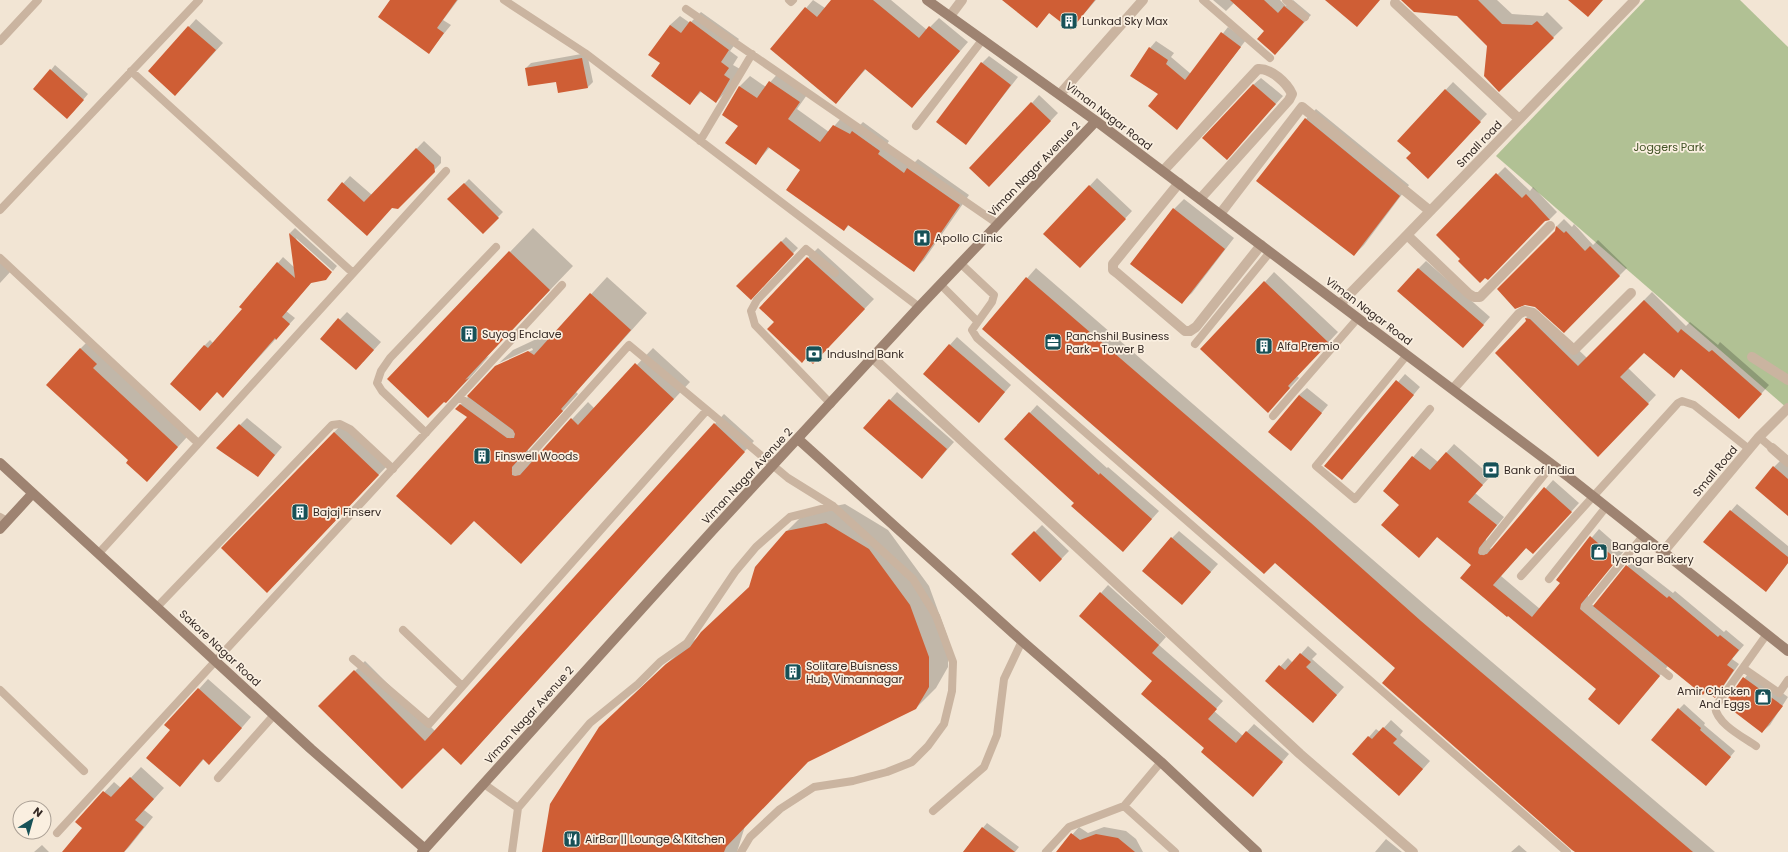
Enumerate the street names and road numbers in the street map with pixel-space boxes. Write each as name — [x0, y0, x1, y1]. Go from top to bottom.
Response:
street label: Viman Nagar Road — [1062, 78, 1156, 154]
street label: Small road — [1453, 117, 1505, 171]
street label: Viman Nagar Avenue 2 — [984, 118, 1084, 220]
street label: Viman Nagar Road — [1322, 273, 1416, 349]
street label: Viman Nagar Avenue 2 — [698, 424, 796, 528]
street label: Small Road — [1689, 442, 1741, 500]
street label: Sakore Nagar Road — [176, 606, 264, 690]
street label: Viman Nagar Avenue 2 — [481, 663, 577, 767]

